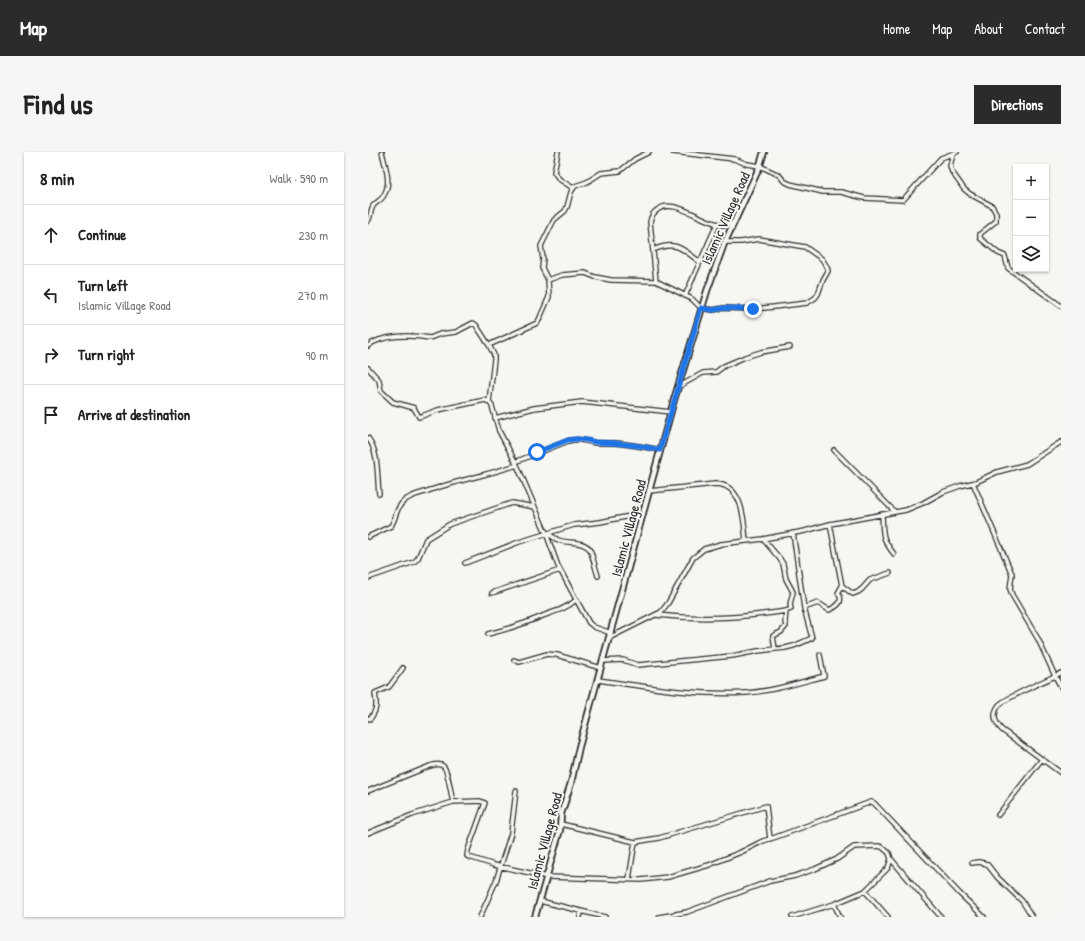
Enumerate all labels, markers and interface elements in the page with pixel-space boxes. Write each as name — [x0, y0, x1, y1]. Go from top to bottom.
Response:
text: Map — [20, 15, 47, 41]
text: Home — [883, 19, 910, 38]
text: Map — [932, 19, 952, 38]
text: About — [974, 19, 1003, 38]
text: Contact — [1025, 19, 1065, 38]
text: Find us — [24, 85, 93, 123]
button: Directions — [974, 85, 1061, 124]
map controls — [1013, 164, 1049, 272]
button: + — [1013, 164, 1049, 200]
text: 8 min — [40, 167, 74, 190]
street label: Islamic Village Road — [696, 168, 755, 268]
text: Walk · 590 m — [270, 169, 328, 187]
button: − — [1013, 200, 1049, 236]
icon: ahead — [40, 224, 62, 246]
text: Continue — [78, 224, 126, 245]
text: 230 m — [298, 226, 328, 244]
button: layers — [1013, 236, 1049, 272]
text: Turn left — [78, 275, 128, 296]
icon: left — [40, 284, 62, 306]
text: 270 m — [298, 286, 328, 304]
text: Islamic Village Road — [78, 296, 171, 314]
route end — [744, 300, 762, 318]
icon: right — [40, 344, 62, 366]
text: Turn right — [78, 344, 134, 365]
text: 90 m — [306, 346, 328, 364]
icon: arrive — [40, 404, 62, 426]
text: Arrive at destination — [78, 404, 190, 425]
route start — [528, 443, 546, 461]
street label: Islamic Village Road — [606, 477, 651, 579]
street label: Islamic Village Road — [522, 790, 567, 892]

